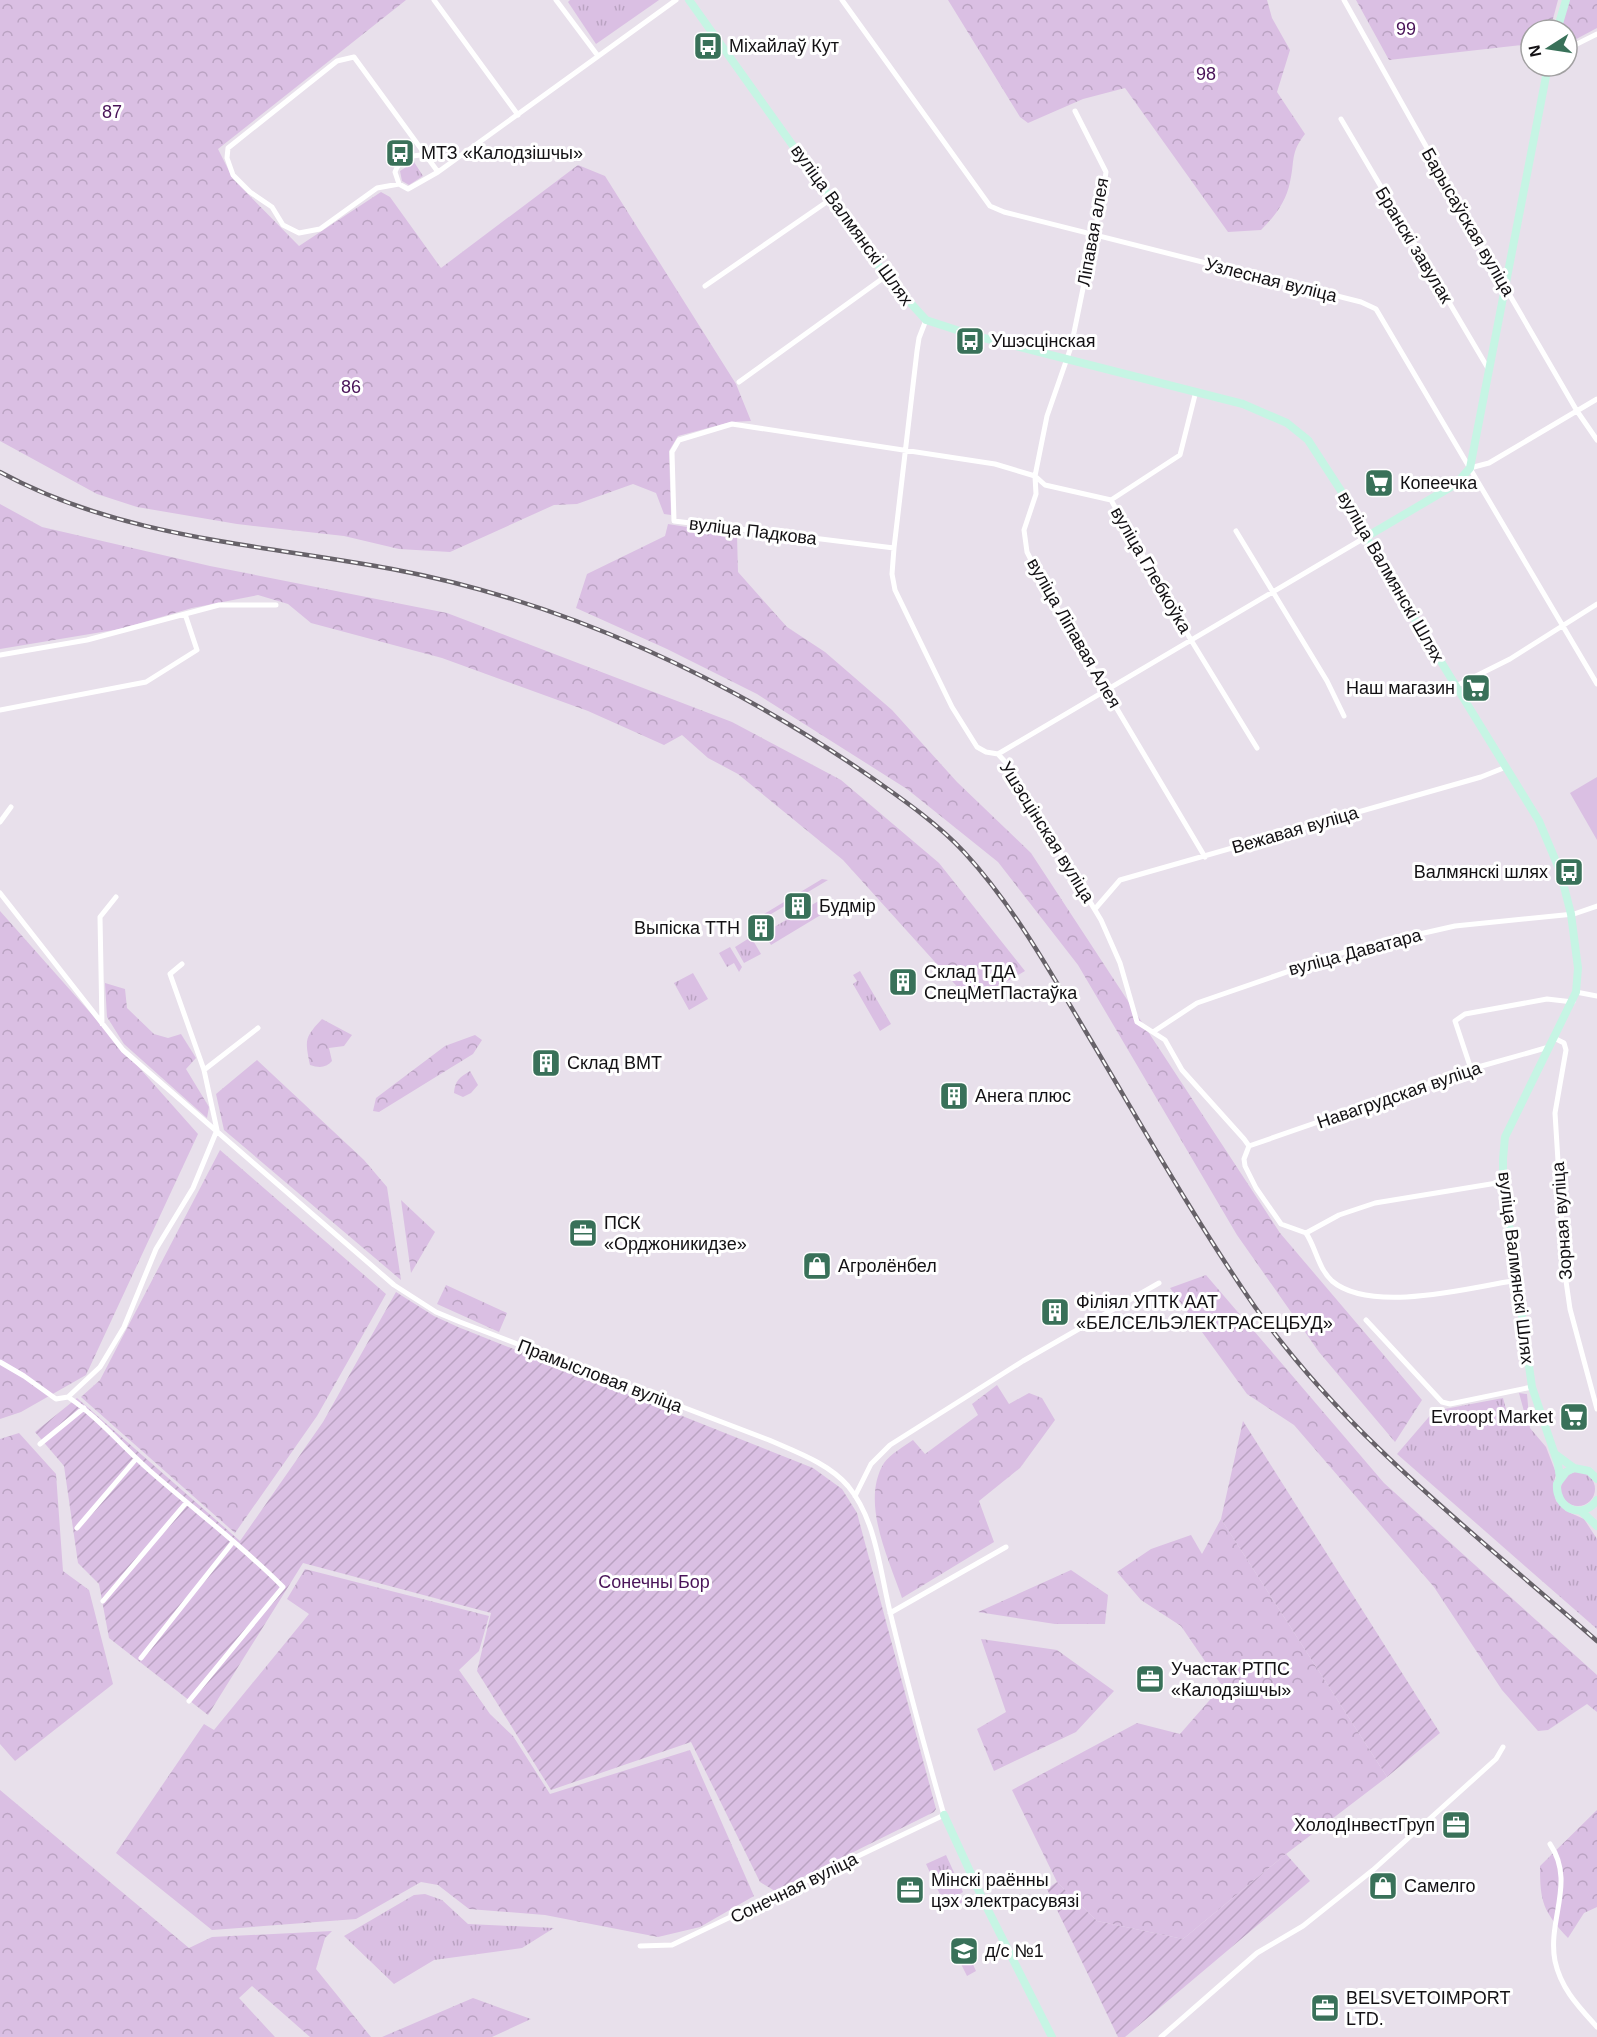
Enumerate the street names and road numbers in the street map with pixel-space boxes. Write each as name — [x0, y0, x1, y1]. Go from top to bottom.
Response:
street label: вуліца Валмянскі Шлях — [787, 141, 917, 309]
street label: Барысаўская вуліца — [1417, 145, 1519, 300]
street label: Ліпавая алея — [1074, 176, 1112, 288]
street label: Бранскі завулак — [1371, 183, 1457, 307]
street label: Узлесная вуліца — [1203, 254, 1340, 306]
street label: вуліца Валмянскі Шлях — [1334, 488, 1448, 666]
street label: вуліца Глебкоўка — [1107, 503, 1196, 637]
street label: вуліца Падкова — [688, 513, 819, 549]
street label: вуліца Ліпавая Алея — [1023, 555, 1125, 711]
street label: Ушэсцінская вуліца — [996, 758, 1099, 907]
street label: Вежавая вуліца — [1229, 802, 1361, 858]
street label: вуліца Даватара — [1286, 924, 1425, 979]
street label: Навагрудская вуліца — [1314, 1057, 1485, 1133]
street label: Зорная вуліца — [1548, 1160, 1576, 1281]
street label: вуліца Валмянскі Шлях — [1494, 1171, 1538, 1365]
street label: Прамысловая вуліца — [515, 1335, 686, 1417]
street label: Сонечная вуліца — [727, 1848, 862, 1927]

